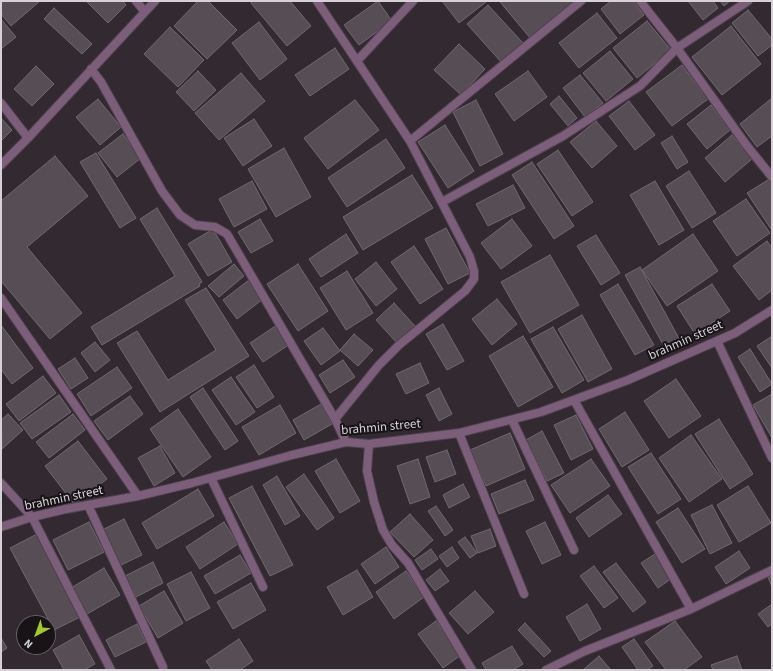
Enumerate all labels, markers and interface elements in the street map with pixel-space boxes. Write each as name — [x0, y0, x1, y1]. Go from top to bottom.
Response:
street label: brahmin street — [646, 318, 726, 364]
street label: brahmin street — [341, 417, 421, 439]
street label: brahmin street — [23, 483, 105, 515]
north arrow — [16, 615, 56, 655]
text: N — [21, 636, 36, 652]

